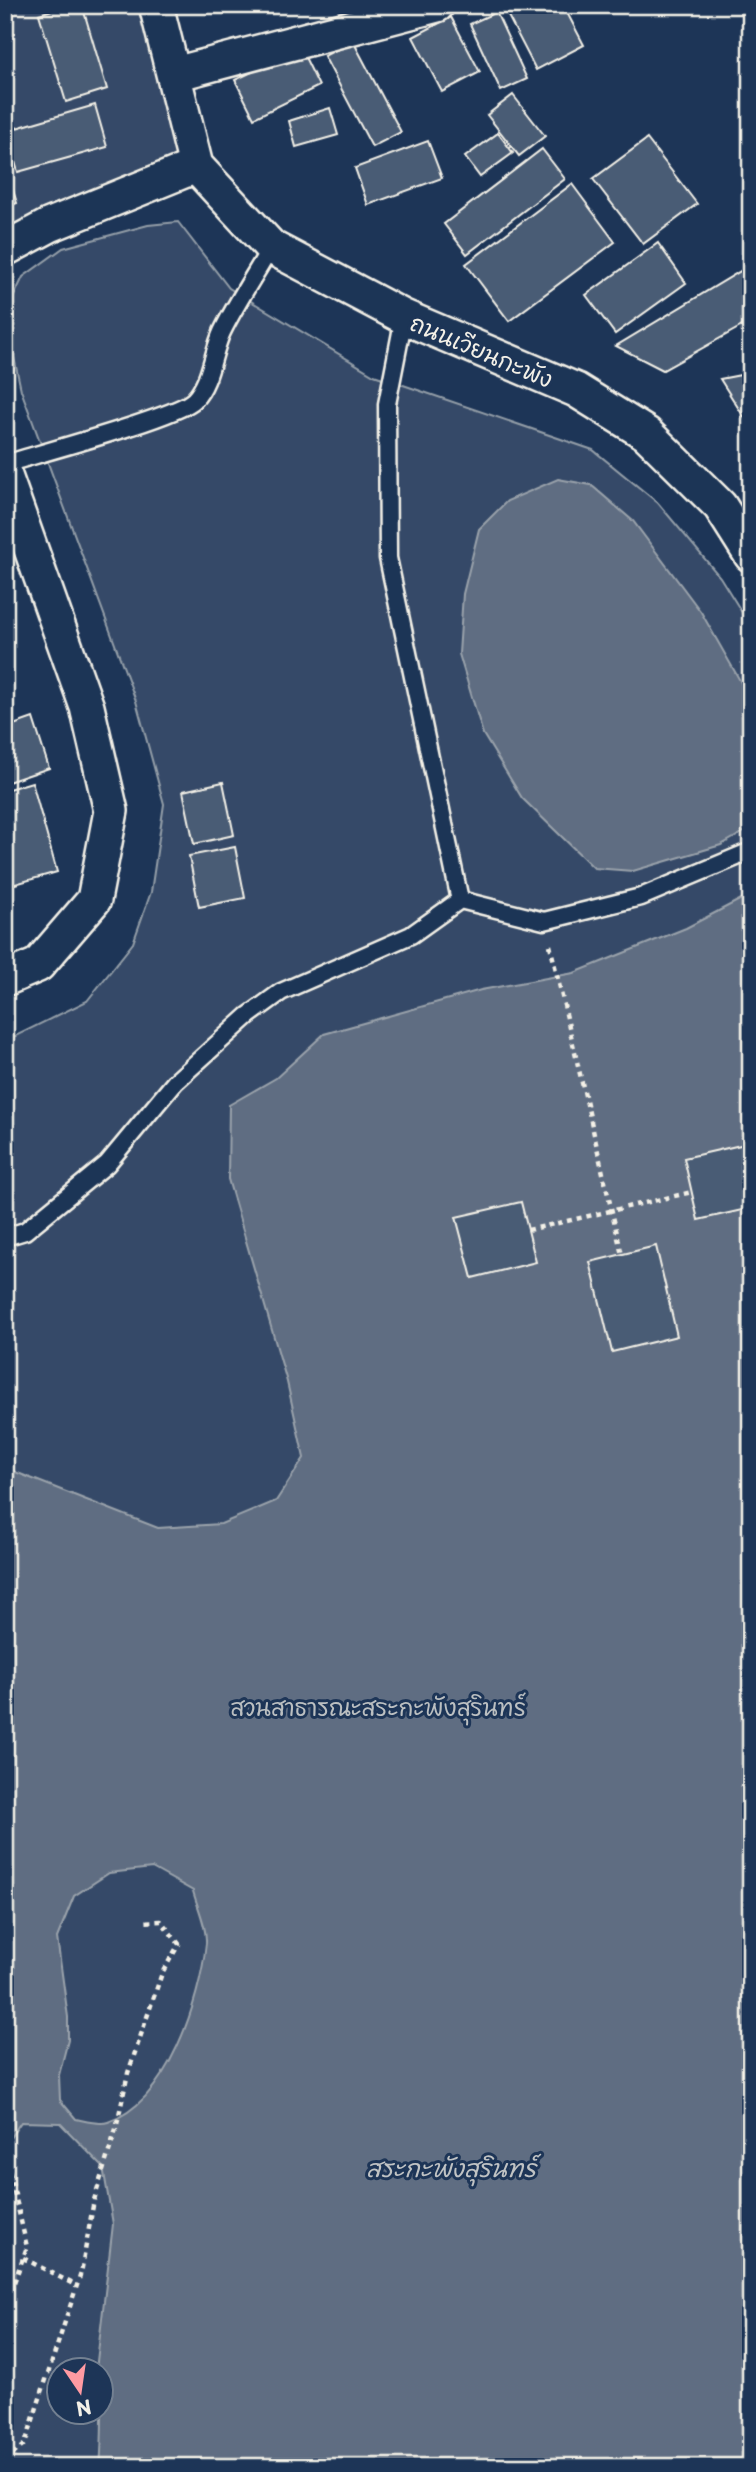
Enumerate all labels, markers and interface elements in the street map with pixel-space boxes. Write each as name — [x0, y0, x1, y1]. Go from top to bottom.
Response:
street label: ถนนเวียนกะพัง — [405, 304, 559, 396]
park label: สวนสาธารณะสระกะพังสุรินทร์ — [230, 1689, 526, 1726]
water label: สระกะพังสุรินทร์ — [366, 2149, 542, 2187]
north arrow — [46, 2356, 116, 2426]
text: N — [74, 2393, 95, 2424]

